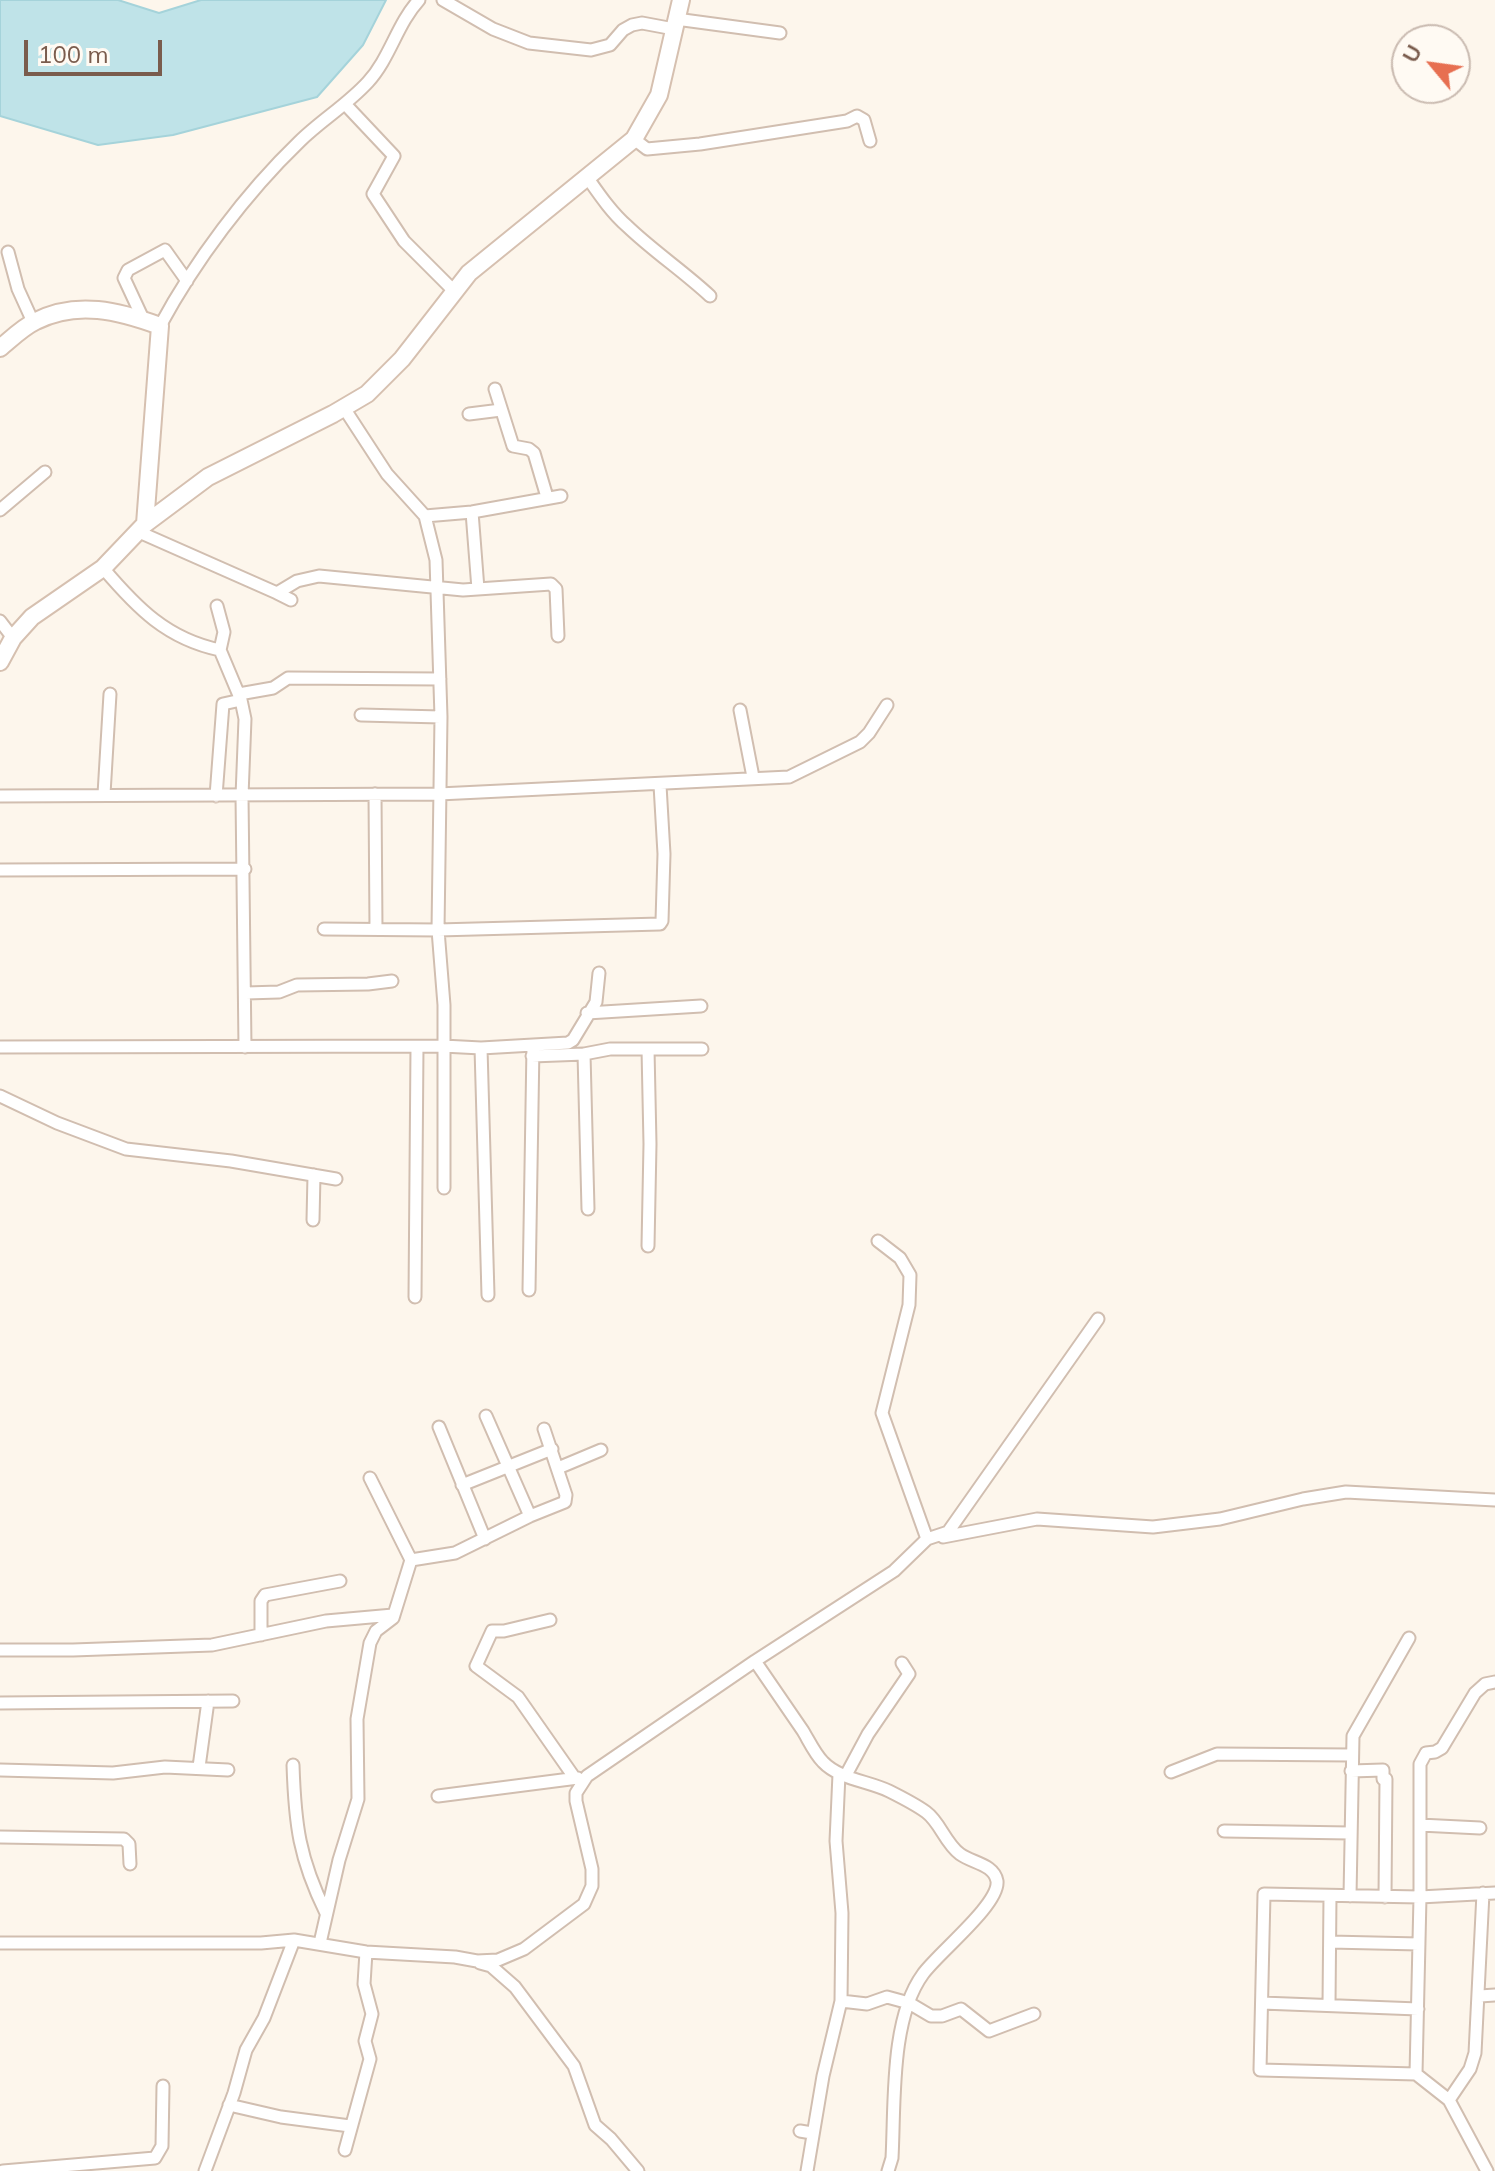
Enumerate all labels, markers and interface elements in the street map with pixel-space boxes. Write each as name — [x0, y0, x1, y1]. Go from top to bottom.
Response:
scale bar — [28, 24, 166, 74]
north arrow — [1391, 24, 1471, 104]
text: 100 m — [38, 39, 109, 69]
text: U — [1396, 39, 1428, 67]

